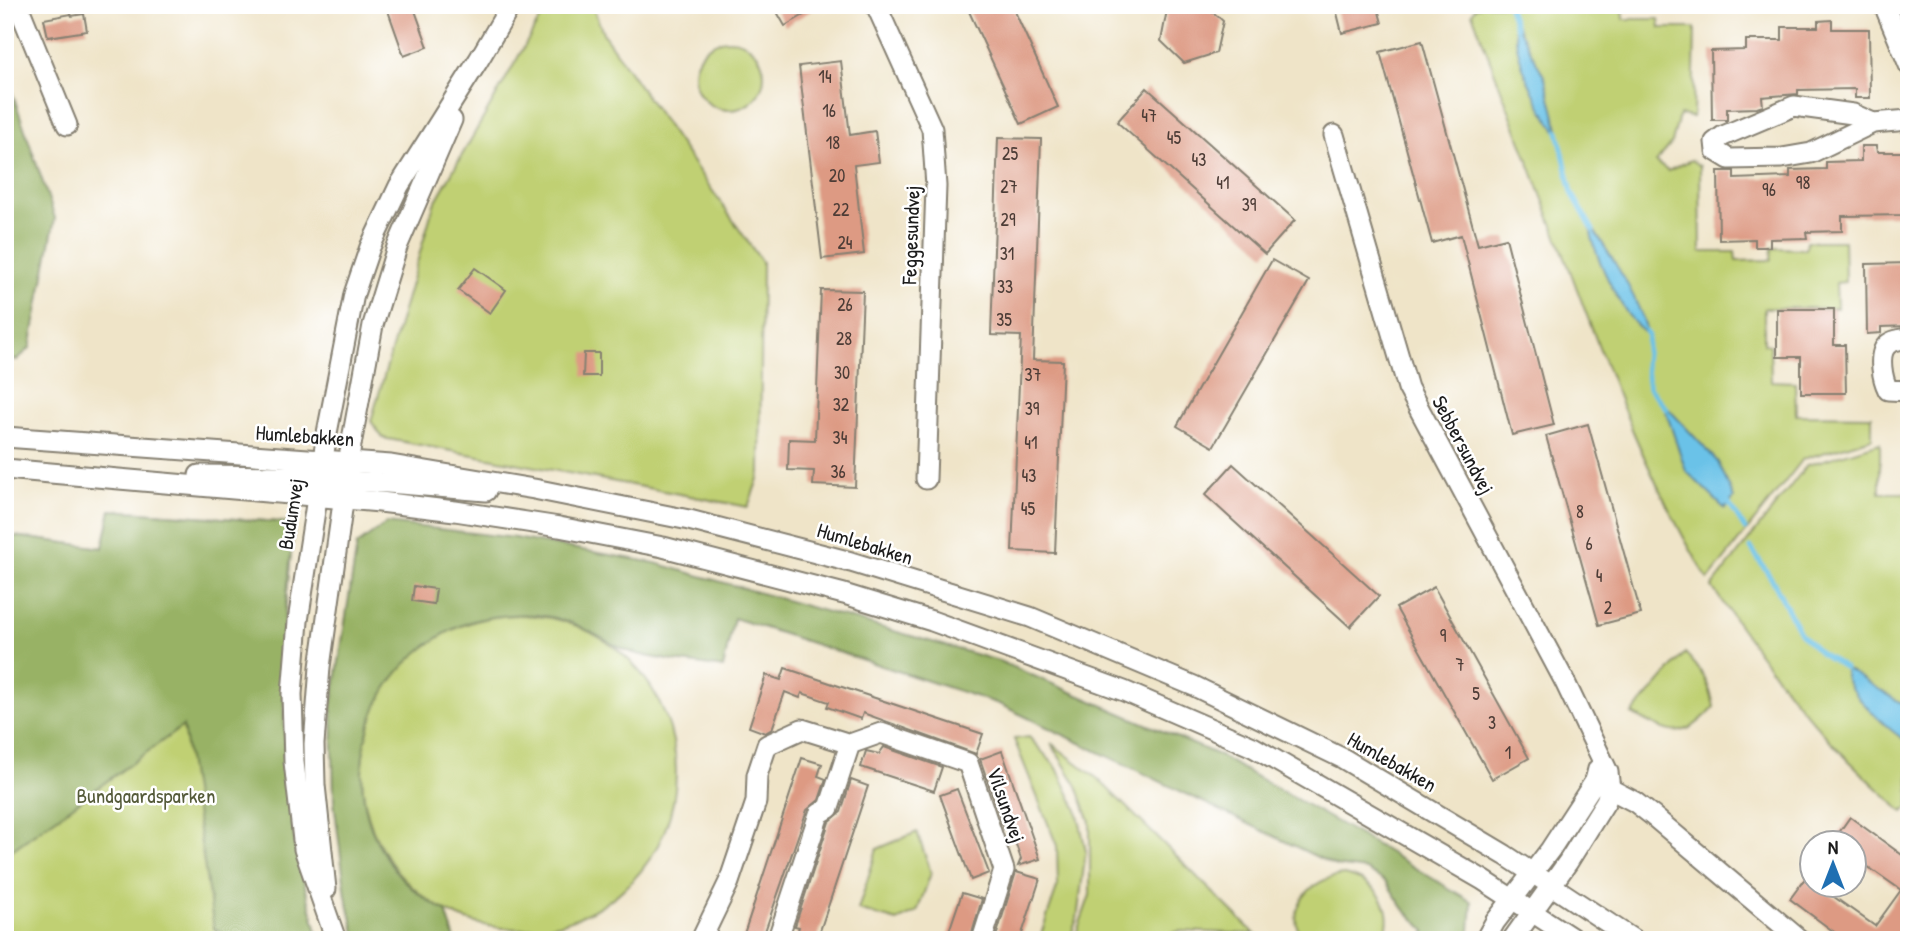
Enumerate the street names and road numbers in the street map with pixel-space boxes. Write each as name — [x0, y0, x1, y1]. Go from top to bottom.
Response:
street label: Feggesundvej — [894, 185, 927, 286]
street label: Sebbersundvej — [1425, 390, 1502, 499]
street label: Humlebakken — [255, 418, 355, 453]
street label: Budumvej — [271, 476, 310, 552]
street label: Humlebakken — [814, 515, 917, 572]
street label: Humlebakken — [1342, 724, 1442, 799]
street label: Vilsundvej — [980, 763, 1033, 846]

